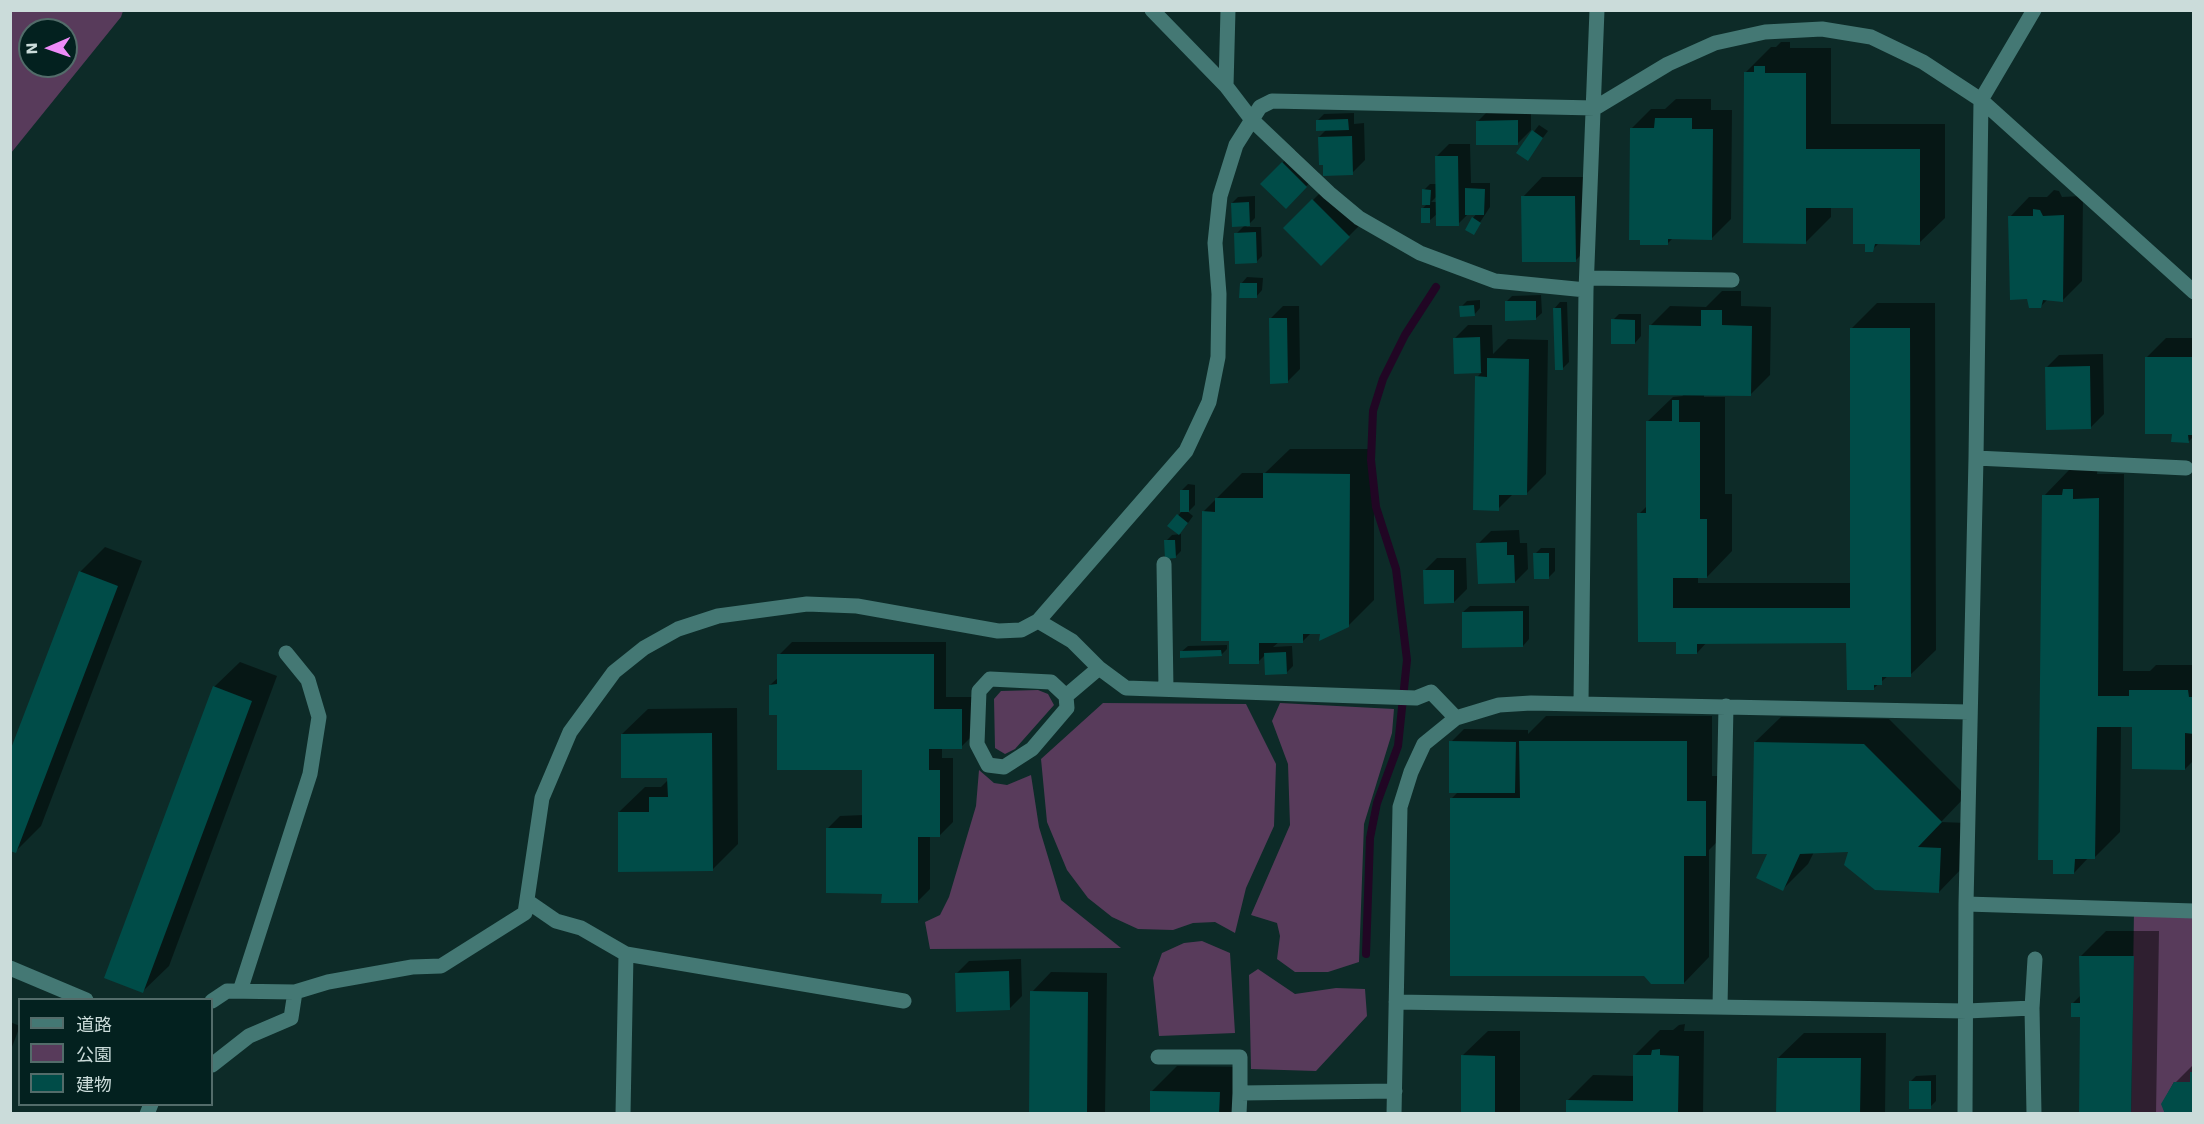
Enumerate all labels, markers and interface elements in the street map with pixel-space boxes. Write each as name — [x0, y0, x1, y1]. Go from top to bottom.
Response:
north arrow — [18, 18, 78, 78]
text: N — [22, 42, 41, 55]
legend — [18, 998, 213, 1106]
text: 道路 — [76, 1014, 112, 1035]
text: 公園 — [76, 1044, 112, 1065]
text: 建物 — [76, 1074, 112, 1095]

